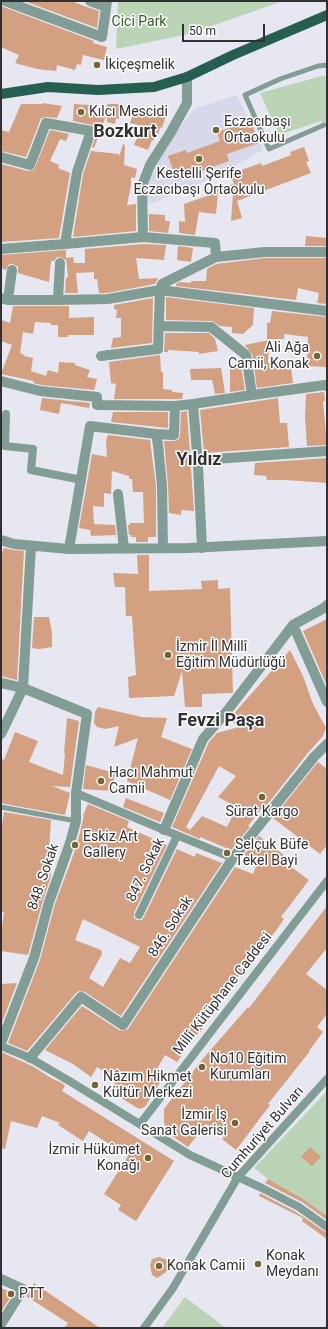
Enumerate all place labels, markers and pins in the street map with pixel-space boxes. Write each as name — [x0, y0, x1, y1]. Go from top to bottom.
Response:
place label: İkiçeşmelik — [105, 57, 175, 73]
marker: İkiçeşmelik — [92, 60, 102, 70]
place label: Kılcı Mescidi — [89, 104, 168, 120]
marker: Kılcı Mescidi — [76, 107, 86, 117]
place label: Eczacıbaşı Ortaokulu — [224, 114, 291, 146]
marker: Eczacıbaşı Ortaokulu — [211, 125, 221, 135]
marker: Kestelli Şerife Eczacıbaşı Ortaokulu — [194, 154, 204, 164]
place label: Kestelli Şerife Eczacıbaşı Ortaokulu — [134, 166, 264, 198]
place label: Ali Ağa Camii, Konak — [228, 340, 309, 372]
marker: Ali Ağa Camii, Konak — [312, 351, 322, 361]
place label: İzmir İl Millî Eğitim Müdürlüğü — [176, 639, 286, 672]
marker: İzmir İl Millî Eğitim Müdürlüğü — [163, 650, 173, 660]
place label: Hacı Mahmut Camii — [109, 765, 193, 798]
marker: Hacı Mahmut Camii — [96, 776, 106, 786]
marker: Sürat Kargo — [257, 792, 267, 802]
place label: Sürat Kargo — [225, 804, 299, 820]
place label: Eskiz Art Gallery — [83, 829, 138, 862]
place label: Selçuk Büfe Tekel Bayi — [235, 837, 308, 870]
marker: Eskiz Art Gallery — [70, 840, 80, 850]
marker: Selçuk Büfe Tekel Bayi — [222, 848, 232, 858]
place label: No10 Eğitim Kurumları — [210, 1051, 287, 1084]
marker: No10 Eğitim Kurumları — [197, 1062, 207, 1072]
place label: Nâzım Hikmet Kültür Merkezi — [103, 1069, 192, 1102]
marker: Nâzım Hikmet Kültür Merkezi — [90, 1080, 100, 1090]
place label: İzmir İş Sanat Galerisi — [141, 1107, 227, 1140]
marker: İzmir İş Sanat Galerisi — [230, 1118, 240, 1128]
place label: İzmir Hükûmet Konağı — [49, 1142, 140, 1174]
marker: İzmir Hükûmet Konağı — [143, 1153, 153, 1163]
place label: Konak Meydanı — [266, 1248, 319, 1280]
place label: Konak Camii — [167, 1258, 245, 1274]
marker: Konak Meydanı — [253, 1259, 263, 1269]
marker: Konak Camii — [154, 1261, 164, 1271]
place label: PTT — [19, 1286, 45, 1302]
marker: PTT — [6, 1289, 16, 1299]

